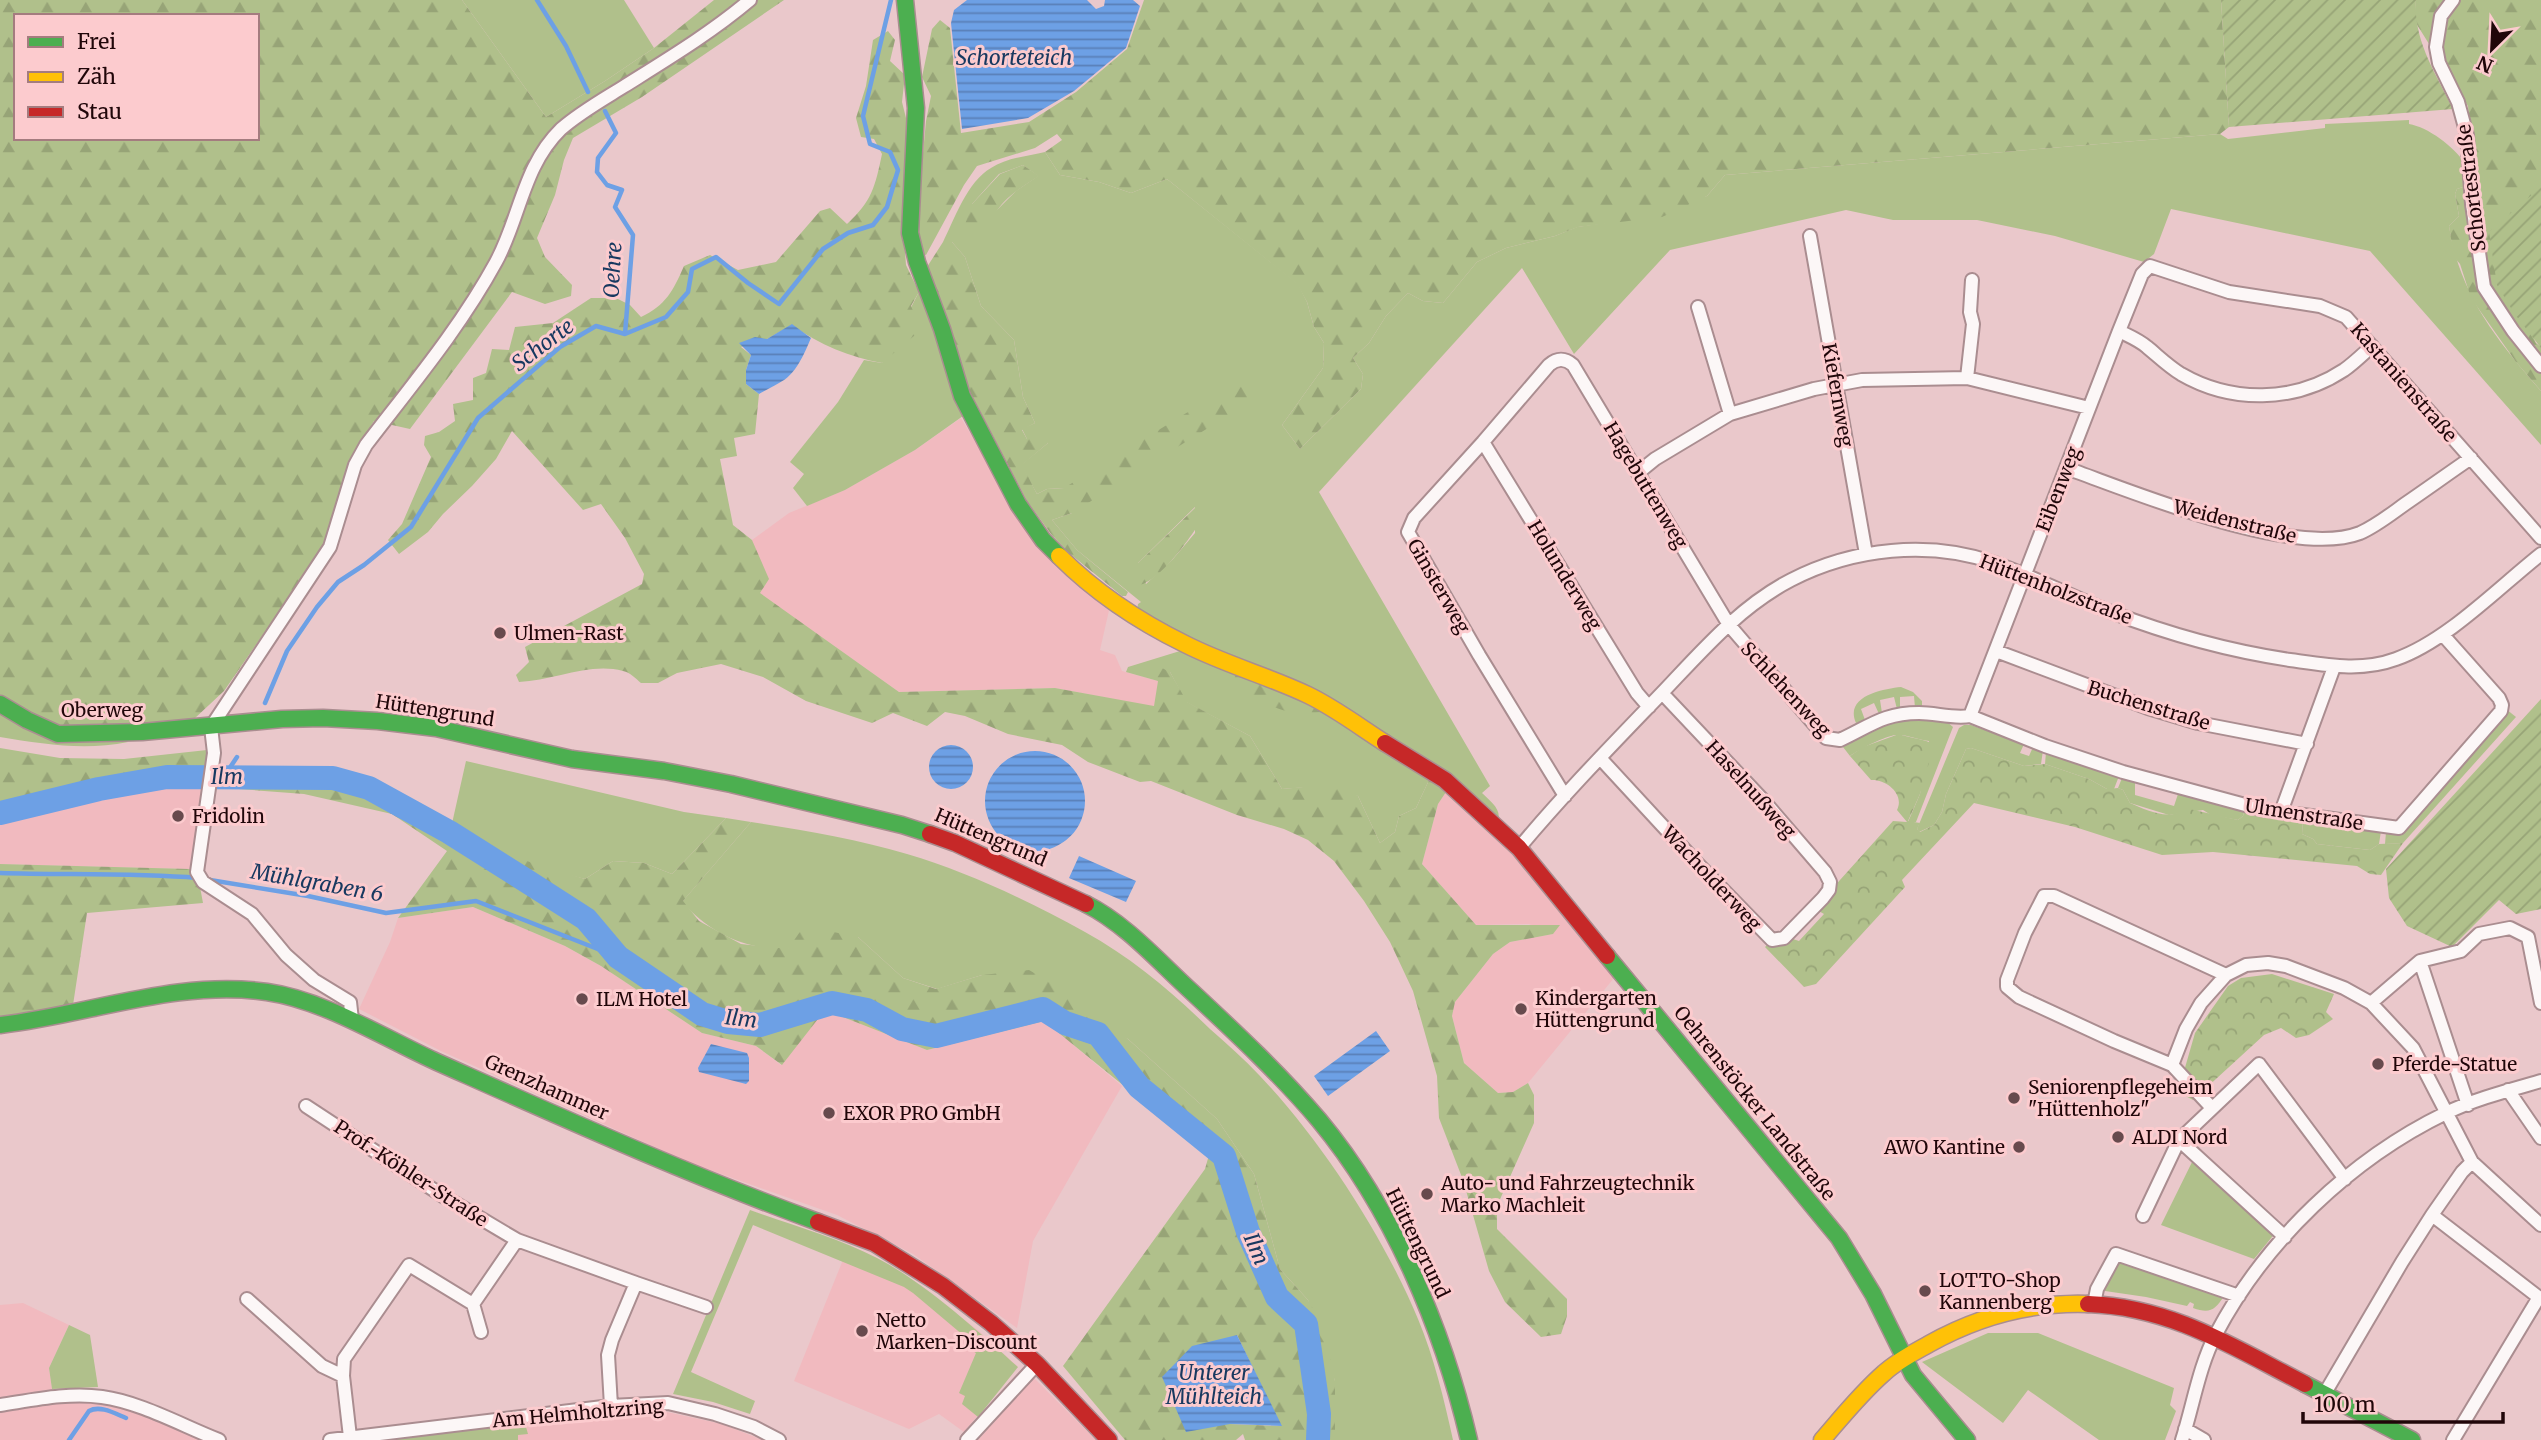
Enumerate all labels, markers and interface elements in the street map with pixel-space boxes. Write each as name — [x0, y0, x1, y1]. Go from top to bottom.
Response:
legend — [14, 14, 259, 140]
north arrow — [2457, 14, 2527, 84]
text: Frei — [77, 28, 116, 55]
water label: Schorteteich — [956, 44, 1072, 71]
text: N — [2473, 51, 2497, 79]
text: Zäh — [77, 63, 116, 90]
text: Stau — [77, 98, 122, 125]
street label: Schortestraße — [2451, 123, 2491, 253]
water label: Oehre — [598, 241, 627, 299]
water label: Schorte — [506, 312, 579, 377]
street label: Kastanienstraße — [2346, 318, 2462, 447]
street label: Kiefernweg — [1817, 341, 1859, 449]
street label: Hagebuttenweg — [1599, 417, 1694, 553]
street label: Eibenweg — [2031, 442, 2085, 535]
street label: Weidenstraße — [2170, 494, 2299, 548]
street label: Holunderweg — [1523, 516, 1607, 635]
street label: Ginsterweg — [1402, 535, 1476, 638]
street label: Hüttenholzstraße — [1976, 549, 2136, 629]
place label: Ulmen-Rast — [514, 621, 624, 645]
marker: Ulmen-Rast — [492, 625, 508, 641]
street label: Schlehenweg — [1736, 637, 1836, 742]
street label: Buchenstraße — [2085, 675, 2213, 735]
street label: Hüttengrund — [374, 689, 496, 731]
street label: Oberweg — [61, 698, 144, 722]
street label: Haselnußweg — [1701, 735, 1802, 843]
water label: Ilm — [211, 763, 243, 790]
street label: Ulmenstraße — [2243, 793, 2365, 835]
street label: Hüttengrund — [931, 803, 1051, 871]
place label: Fridolin — [192, 804, 265, 828]
marker: Fridolin — [170, 808, 186, 824]
street label: Wacholderweg — [1656, 820, 1767, 936]
water label: Mühlgraben 6 — [248, 857, 385, 907]
place label: Kindergarten Hüttengrund — [1535, 986, 1657, 1032]
place label: ILM Hotel — [596, 987, 687, 1011]
marker: ILM Hotel — [574, 991, 590, 1007]
marker: Kindergarten Hüttengrund — [1513, 1001, 1529, 1017]
street label: Oehrenstöcker Landstraße — [1669, 1001, 1841, 1205]
water label: Ilm — [723, 1003, 759, 1034]
street label: Grenzhammer — [481, 1049, 613, 1125]
place label: Pferde-Statue — [2392, 1052, 2517, 1076]
marker: Pferde-Statue — [2370, 1056, 2386, 1072]
place label: Seniorenpflegeheim "Hüttenholz" — [2028, 1075, 2213, 1121]
marker: Seniorenpflegeheim "Hüttenholz" — [2006, 1090, 2022, 1106]
place label: EXOR PRO GmbH — [843, 1101, 1001, 1125]
marker: EXOR PRO GmbH — [821, 1105, 837, 1121]
street label: Prof.-Köhler-Straße — [330, 1114, 492, 1232]
place label: ALDI Nord — [2131, 1125, 2227, 1149]
marker: ALDI Nord — [2110, 1129, 2126, 1145]
place label: AWO Kantine — [1883, 1135, 2005, 1159]
marker: AWO Kantine — [2011, 1139, 2027, 1155]
place label: Auto- und Fahrzeugtechnik Marko Machleit — [1440, 1171, 1695, 1217]
street label: Hüttengrund — [1381, 1184, 1455, 1302]
marker: Auto- und Fahrzeugtechnik Marko Machleit — [1419, 1186, 1435, 1202]
water label: Ilm — [1238, 1229, 1275, 1269]
place label: LOTTO-Shop Kannenberg — [1939, 1268, 2061, 1314]
marker: LOTTO-Shop Kannenberg — [1917, 1283, 1933, 1299]
place label: Netto Marken-Discount — [876, 1308, 1038, 1354]
marker: Netto Marken-Discount — [854, 1323, 870, 1339]
water label: Unterer Mühlteich — [1165, 1359, 1262, 1410]
scale bar — [2303, 1380, 2502, 1424]
text: 100 m — [2314, 1391, 2376, 1418]
street label: Am Helmholtzring — [490, 1394, 665, 1433]

